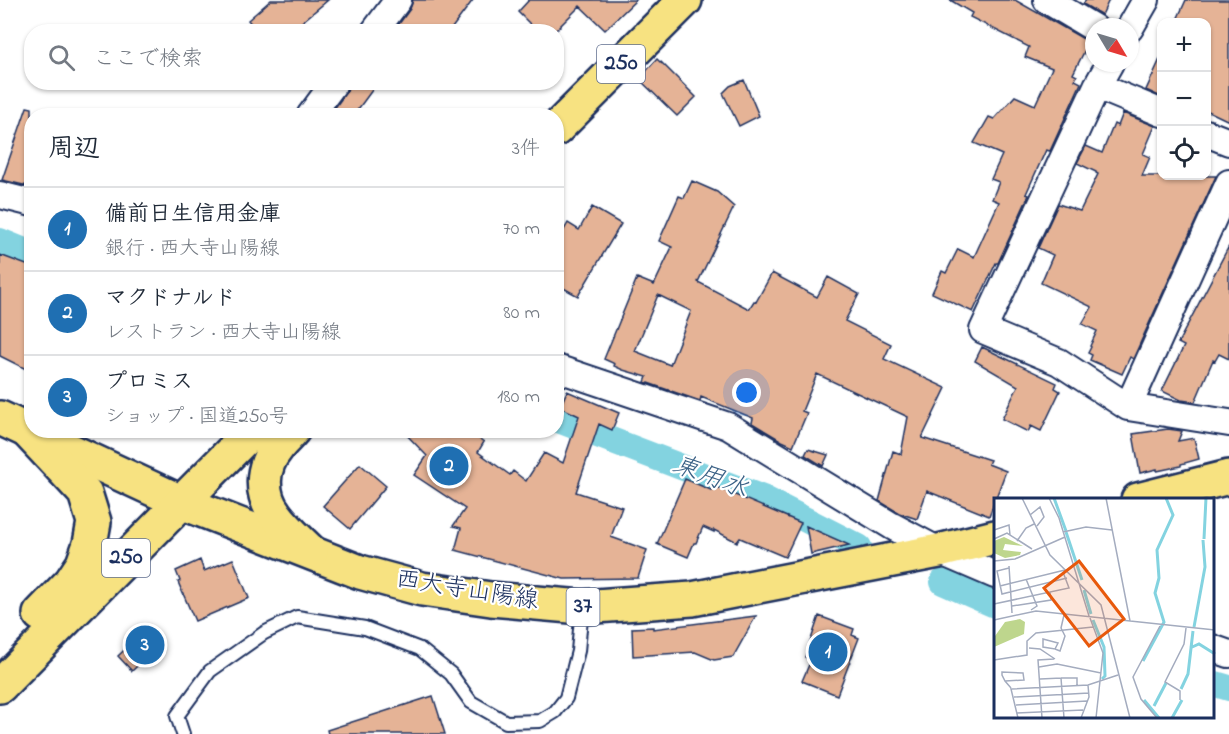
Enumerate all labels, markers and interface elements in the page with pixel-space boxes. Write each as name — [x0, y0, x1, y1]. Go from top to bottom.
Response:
north arrow — [1085, 18, 1139, 72]
map controls — [1157, 18, 1211, 180]
button: + — [1157, 18, 1211, 72]
search box — [24, 24, 564, 90]
icon: search — [45, 41, 78, 74]
text: ここで検索 — [93, 44, 203, 76]
road number: 250 — [597, 45, 645, 83]
button: − — [1157, 72, 1211, 126]
button: locate — [1157, 126, 1211, 180]
text: 周辺 — [48, 131, 100, 169]
text: 3件 — [512, 135, 540, 164]
text: 備前日生信用金庫 — [105, 199, 281, 231]
text: 1 — [64, 215, 71, 244]
text: 70 m — [503, 215, 540, 244]
text: 銀行 · 西大寺山陽線 — [105, 235, 279, 264]
text: マクドナルド — [105, 283, 236, 315]
text: 2 — [63, 299, 72, 328]
text: 80 m — [503, 299, 540, 328]
text: レストラン · 西大寺山陽線 — [105, 319, 341, 348]
text: プロミス — [105, 367, 193, 399]
your location — [732, 378, 761, 407]
text: 3 — [63, 383, 72, 412]
text: 180 m — [497, 383, 540, 412]
text: ショップ · 国道250号 — [105, 403, 288, 432]
pin: 2 — [430, 444, 468, 488]
water label: 東用水 — [667, 446, 753, 510]
inset map — [994, 498, 1214, 719]
road number: 250 — [102, 539, 150, 577]
street label: 西大寺山陽線 — [393, 562, 541, 620]
road number: 37 — [566, 588, 600, 626]
pin: 3 — [126, 622, 164, 668]
pin: 1 — [808, 630, 848, 674]

